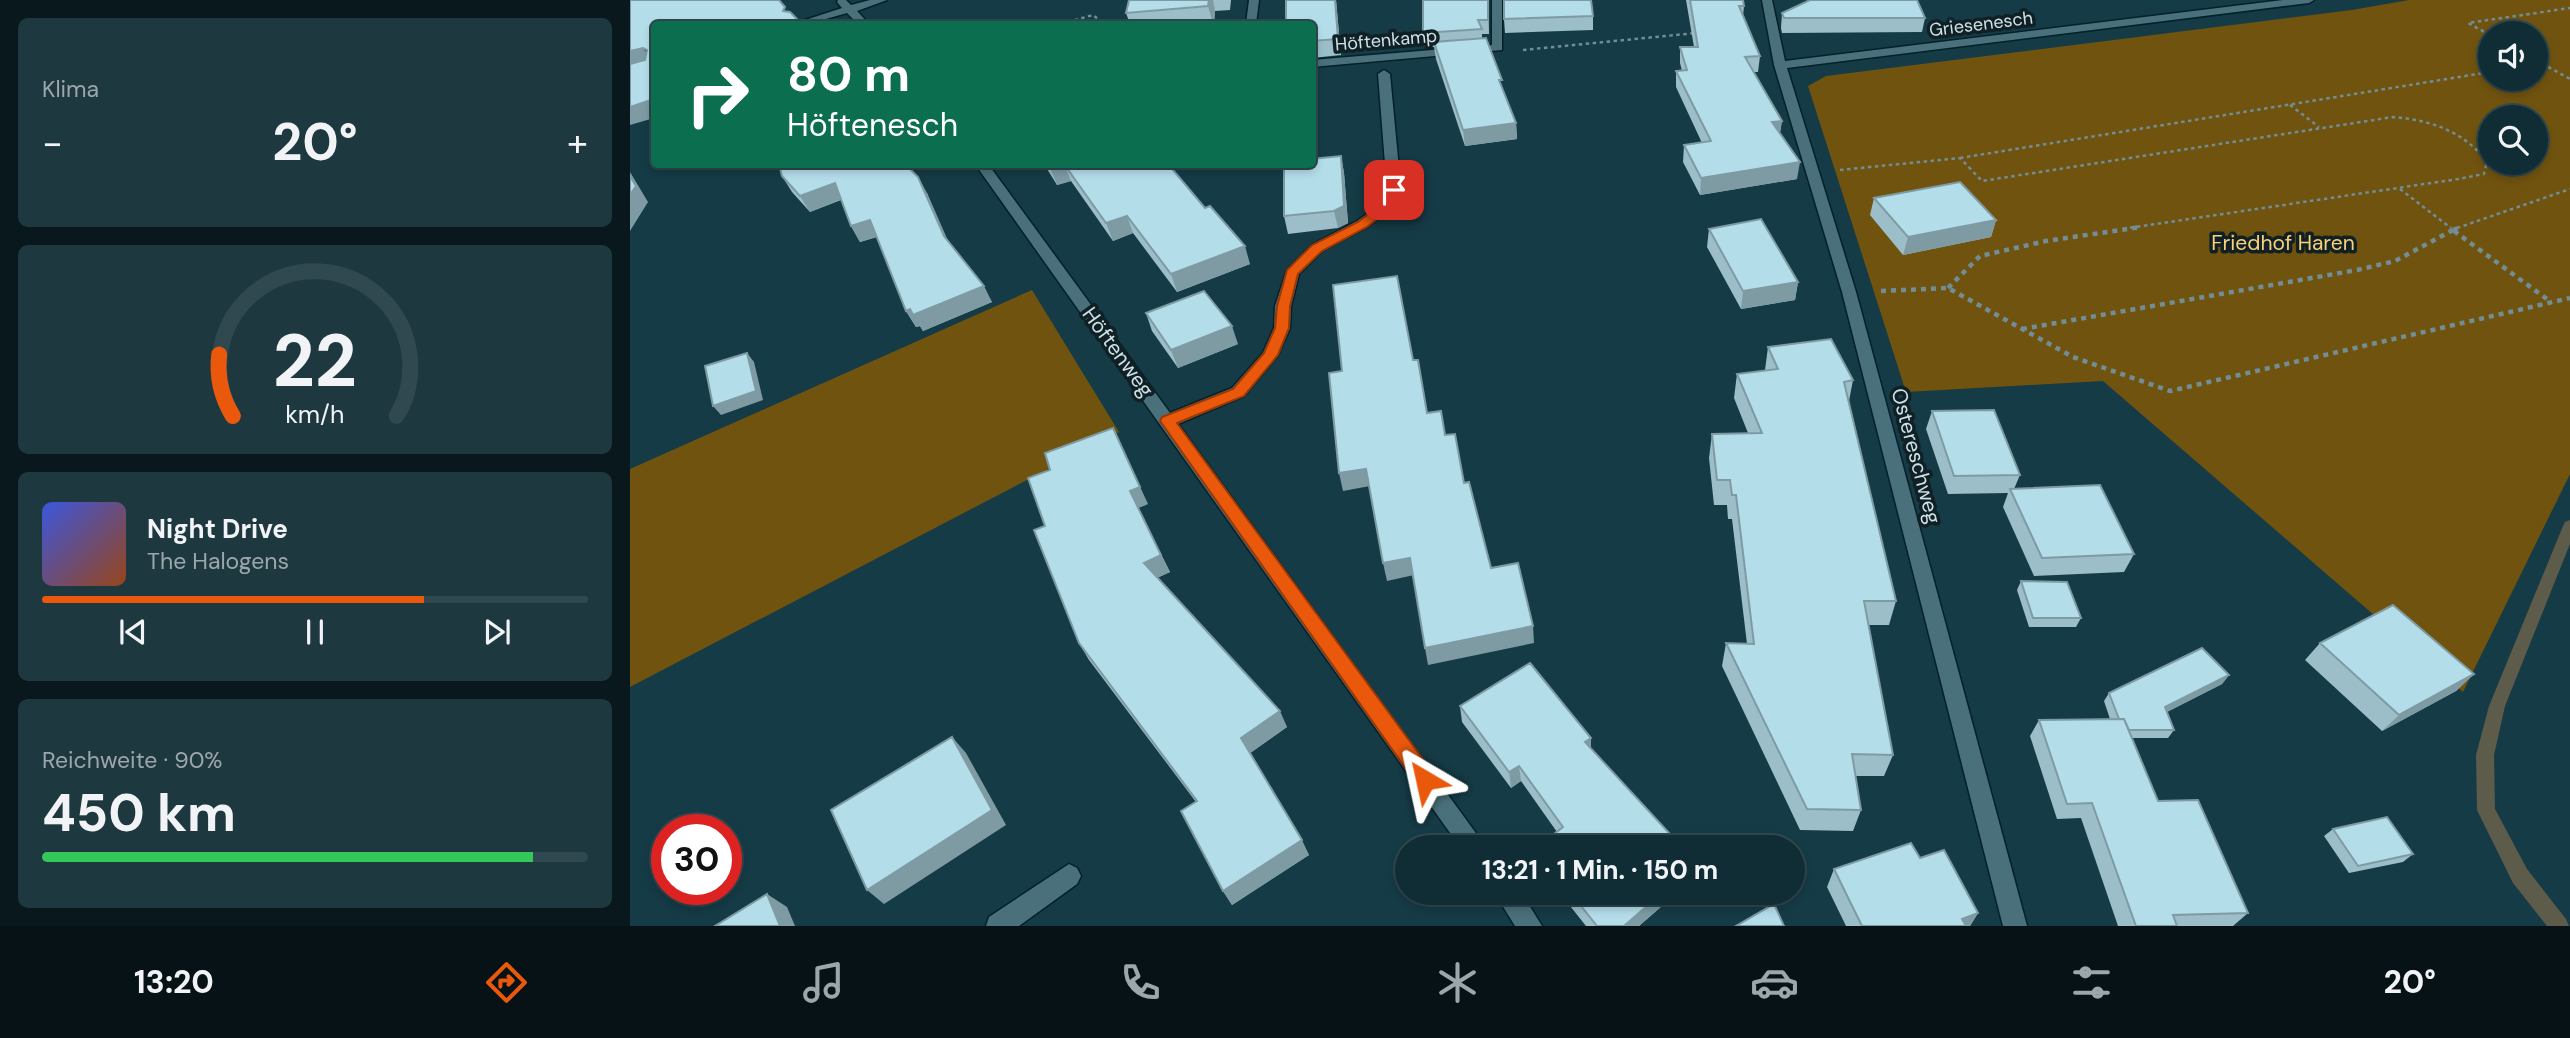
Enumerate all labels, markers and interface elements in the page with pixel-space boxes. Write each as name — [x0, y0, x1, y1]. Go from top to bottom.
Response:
street label: Griesenesch — [1928, 6, 2034, 42]
map controls — [2478, 21, 2548, 175]
button: sound — [2478, 21, 2548, 91]
street label: Höftenkamp — [1334, 24, 1438, 56]
text: 80 m — [787, 42, 910, 106]
icon: right — [672, 49, 763, 140]
text: Klima — [42, 74, 99, 104]
text: Höftenesch — [787, 104, 958, 146]
button: search — [2478, 105, 2548, 175]
text: 20° — [272, 108, 358, 176]
text: − — [42, 118, 63, 168]
text: + — [567, 118, 588, 168]
pin — [1364, 160, 1424, 220]
icon: arrive — [1375, 171, 1413, 209]
park label: Friedhof Haren — [2211, 229, 2355, 257]
street label: Höftenweg — [1076, 301, 1160, 403]
text: 22 — [273, 314, 357, 409]
street label: Ostereschweg — [1884, 385, 1948, 527]
text: km/h — [285, 397, 345, 430]
text: Night Drive — [147, 512, 288, 546]
text: The Halogens — [147, 546, 289, 576]
icon: previous — [114, 613, 152, 651]
icon: pause — [296, 613, 334, 651]
icon: next — [478, 613, 516, 651]
position arrow — [1388, 743, 1462, 817]
text: Reichweite · 90% — [42, 745, 222, 775]
text: 450 km — [42, 779, 236, 847]
speed limit sign: 30 — [651, 814, 742, 905]
text: 13:21 · 1 Min. · 150 m — [1482, 853, 1718, 887]
icon: directions — [482, 958, 531, 1007]
icon: music — [799, 958, 848, 1007]
icon: phone — [1116, 958, 1165, 1007]
icon: climate — [1433, 958, 1482, 1007]
icon: car — [1750, 958, 1799, 1007]
icon: filters — [2067, 958, 2116, 1007]
text: 13:20 — [134, 961, 214, 1003]
text: 20° — [2383, 961, 2436, 1003]

